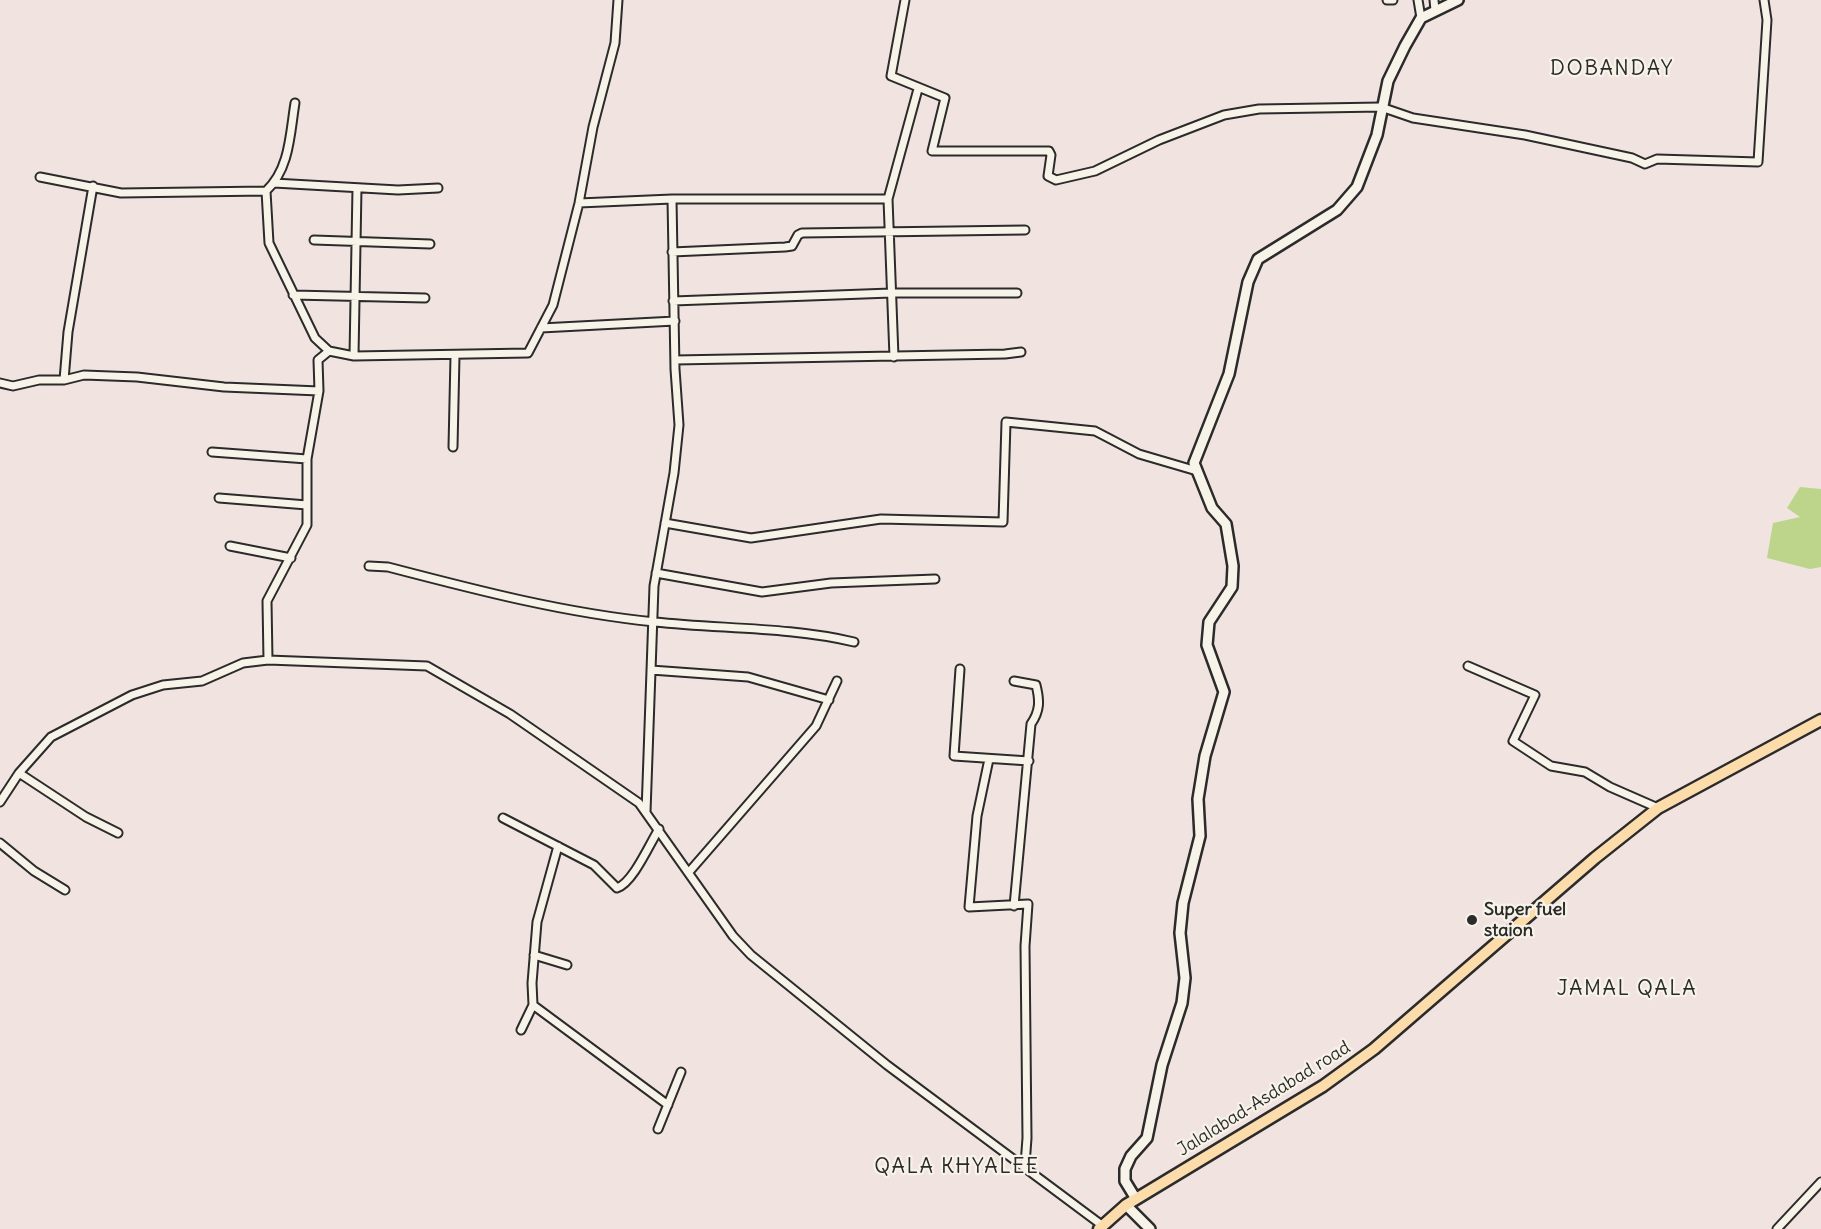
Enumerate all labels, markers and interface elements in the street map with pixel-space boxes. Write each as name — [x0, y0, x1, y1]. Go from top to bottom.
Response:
district label: DOBANDAY — [1550, 56, 1674, 82]
place label: Super fuel staion — [1484, 899, 1566, 942]
marker: Super fuel staion — [1465, 913, 1479, 927]
district label: JAMAL QALA — [1557, 976, 1697, 1002]
street label: Jalalabad-Asdabad road — [1174, 1037, 1354, 1161]
district label: QALA KHYALEE — [874, 1154, 1040, 1180]

